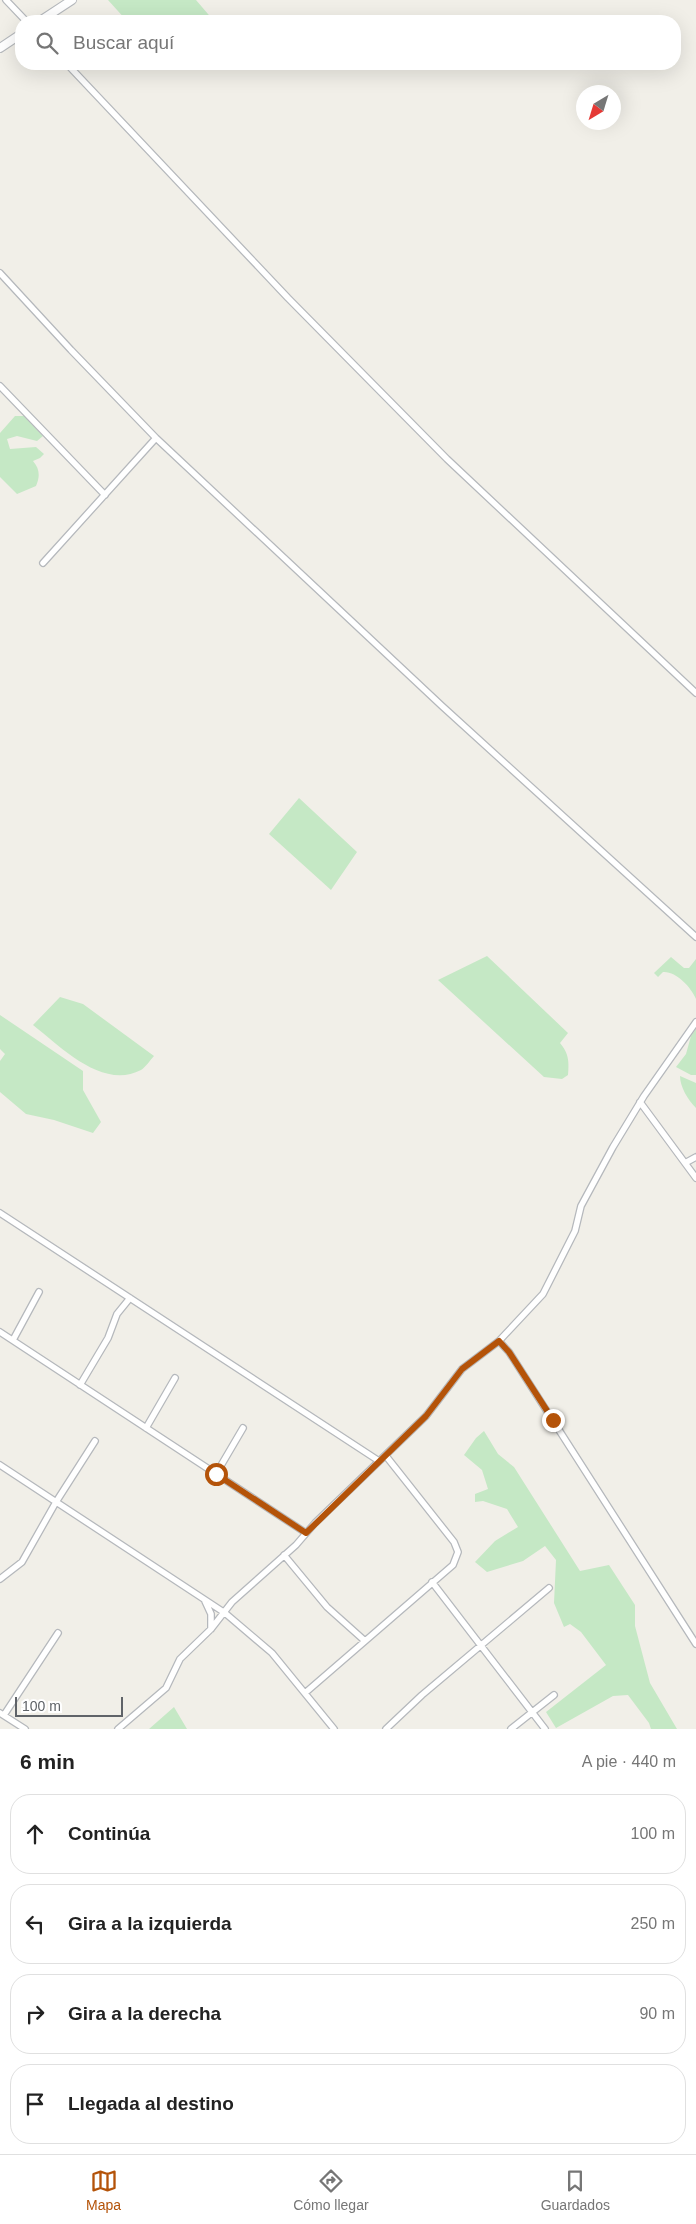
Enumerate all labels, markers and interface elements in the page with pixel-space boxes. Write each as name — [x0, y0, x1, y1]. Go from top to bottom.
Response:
search box — [15, 15, 681, 70]
icon: search — [33, 29, 61, 57]
text: Buscar aquí — [73, 32, 174, 53]
north arrow — [576, 85, 621, 130]
route end — [542, 1409, 565, 1432]
route start — [205, 1463, 228, 1486]
scale bar — [15, 1694, 122, 1717]
text: 100 m — [22, 1698, 61, 1714]
text: 6 min — [20, 1750, 75, 1773]
text: A pie · 440 m — [582, 1753, 676, 1770]
icon: ahead — [21, 1820, 49, 1848]
text: Continúa — [68, 1823, 150, 1844]
text: 100 m — [631, 1825, 675, 1842]
icon: left — [21, 1910, 49, 1938]
text: Gira a la izquierda — [68, 1913, 232, 1934]
text: 250 m — [631, 1915, 675, 1932]
icon: right — [21, 2000, 49, 2028]
text: Gira a la derecha — [68, 2003, 221, 2024]
text: 90 m — [639, 2005, 675, 2022]
icon: arrive — [21, 2090, 49, 2118]
text: Llegada al destino — [68, 2093, 234, 2114]
tab: Mapa — [86, 2167, 121, 2213]
tab: Cómo llegar — [293, 2167, 369, 2213]
tab: Guardados — [541, 2167, 610, 2213]

